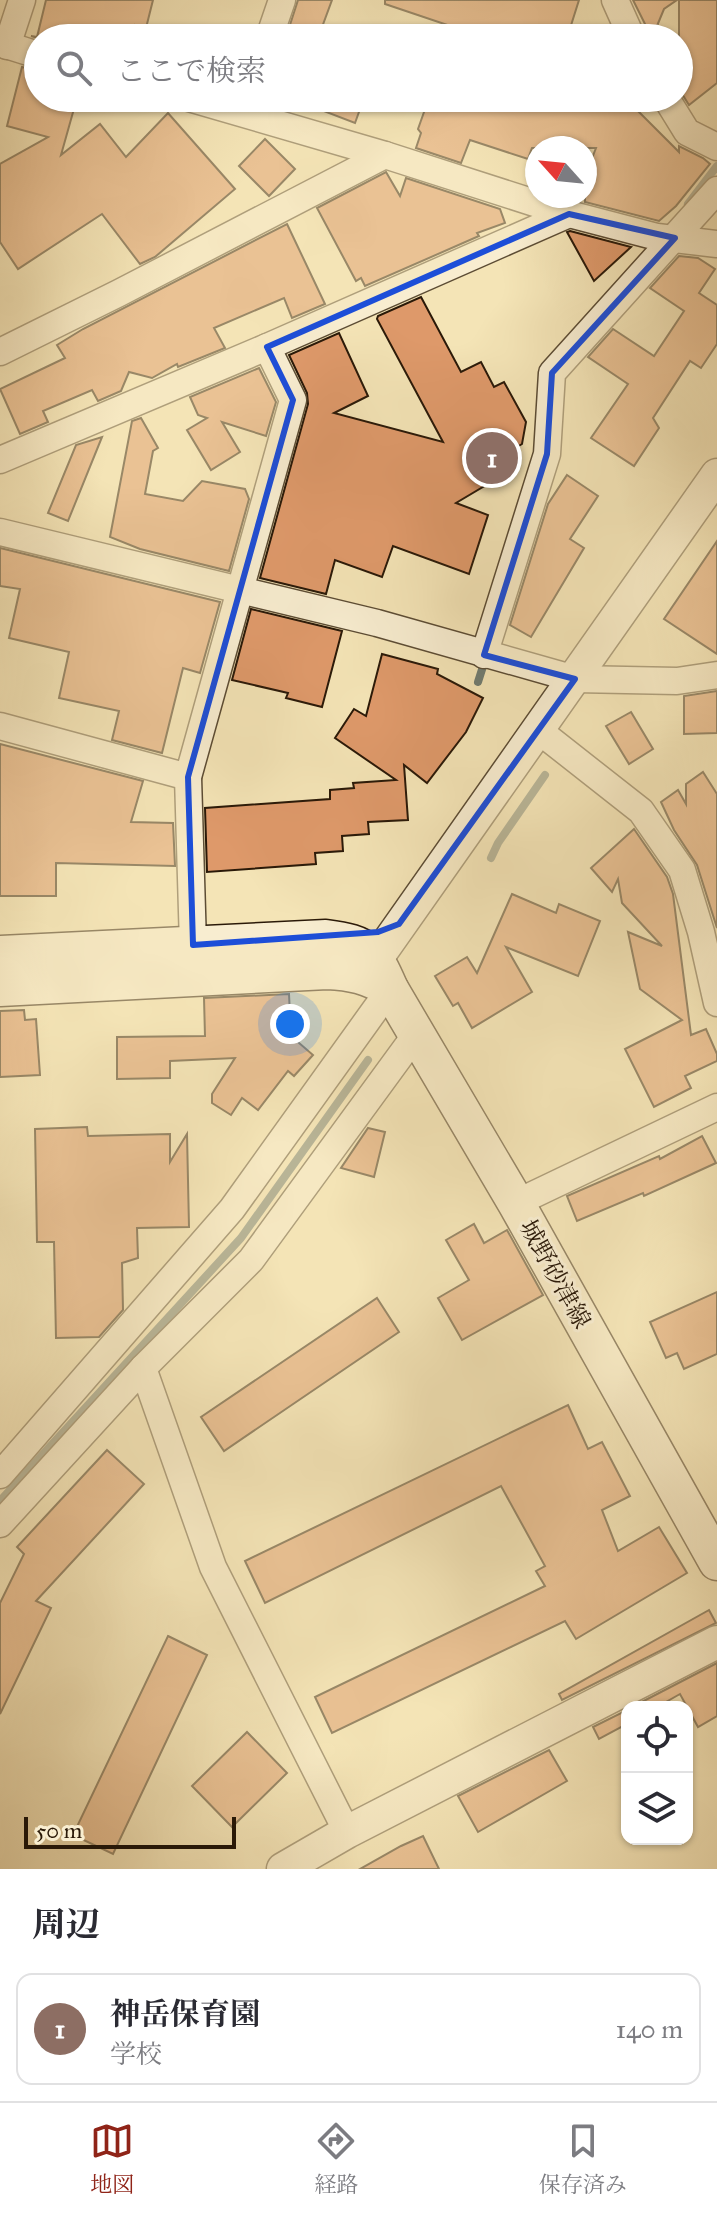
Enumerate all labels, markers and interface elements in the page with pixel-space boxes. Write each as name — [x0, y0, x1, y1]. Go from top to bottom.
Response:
search box — [24, 24, 693, 112]
icon: search — [52, 46, 96, 90]
text: ここで検索 — [116, 53, 266, 89]
north arrow — [525, 136, 597, 208]
pin: 1 — [466, 428, 518, 488]
your location — [270, 1004, 310, 1044]
street label: 城野砂津線 — [513, 1214, 597, 1334]
map controls — [621, 1701, 693, 1845]
button: locate — [621, 1701, 693, 1773]
button: layers — [621, 1773, 693, 1845]
scale bar — [24, 1813, 236, 1849]
text: 50 m — [36, 1817, 82, 1844]
text: 周辺 — [32, 1904, 100, 1945]
text: 神岳保育園 — [110, 1996, 260, 2032]
text: 1 — [55, 2013, 65, 2045]
text: 140 m — [616, 2013, 683, 2045]
text: 学校 — [110, 2038, 162, 2070]
tab: 地図 — [90, 2119, 134, 2198]
tab: 経路 — [314, 2119, 359, 2198]
tab: 保存済み — [539, 2119, 627, 2198]

